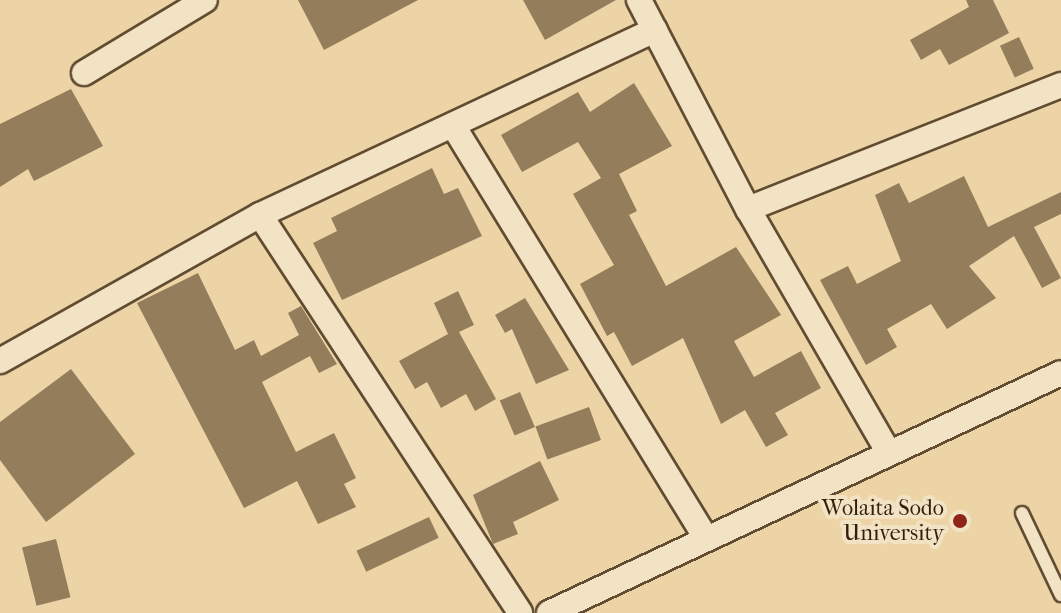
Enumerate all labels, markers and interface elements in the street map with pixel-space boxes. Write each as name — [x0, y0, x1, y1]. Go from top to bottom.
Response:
place label: Wolaita Sodo University — [822, 495, 944, 546]
marker: Wolaita Sodo University — [951, 512, 969, 530]

